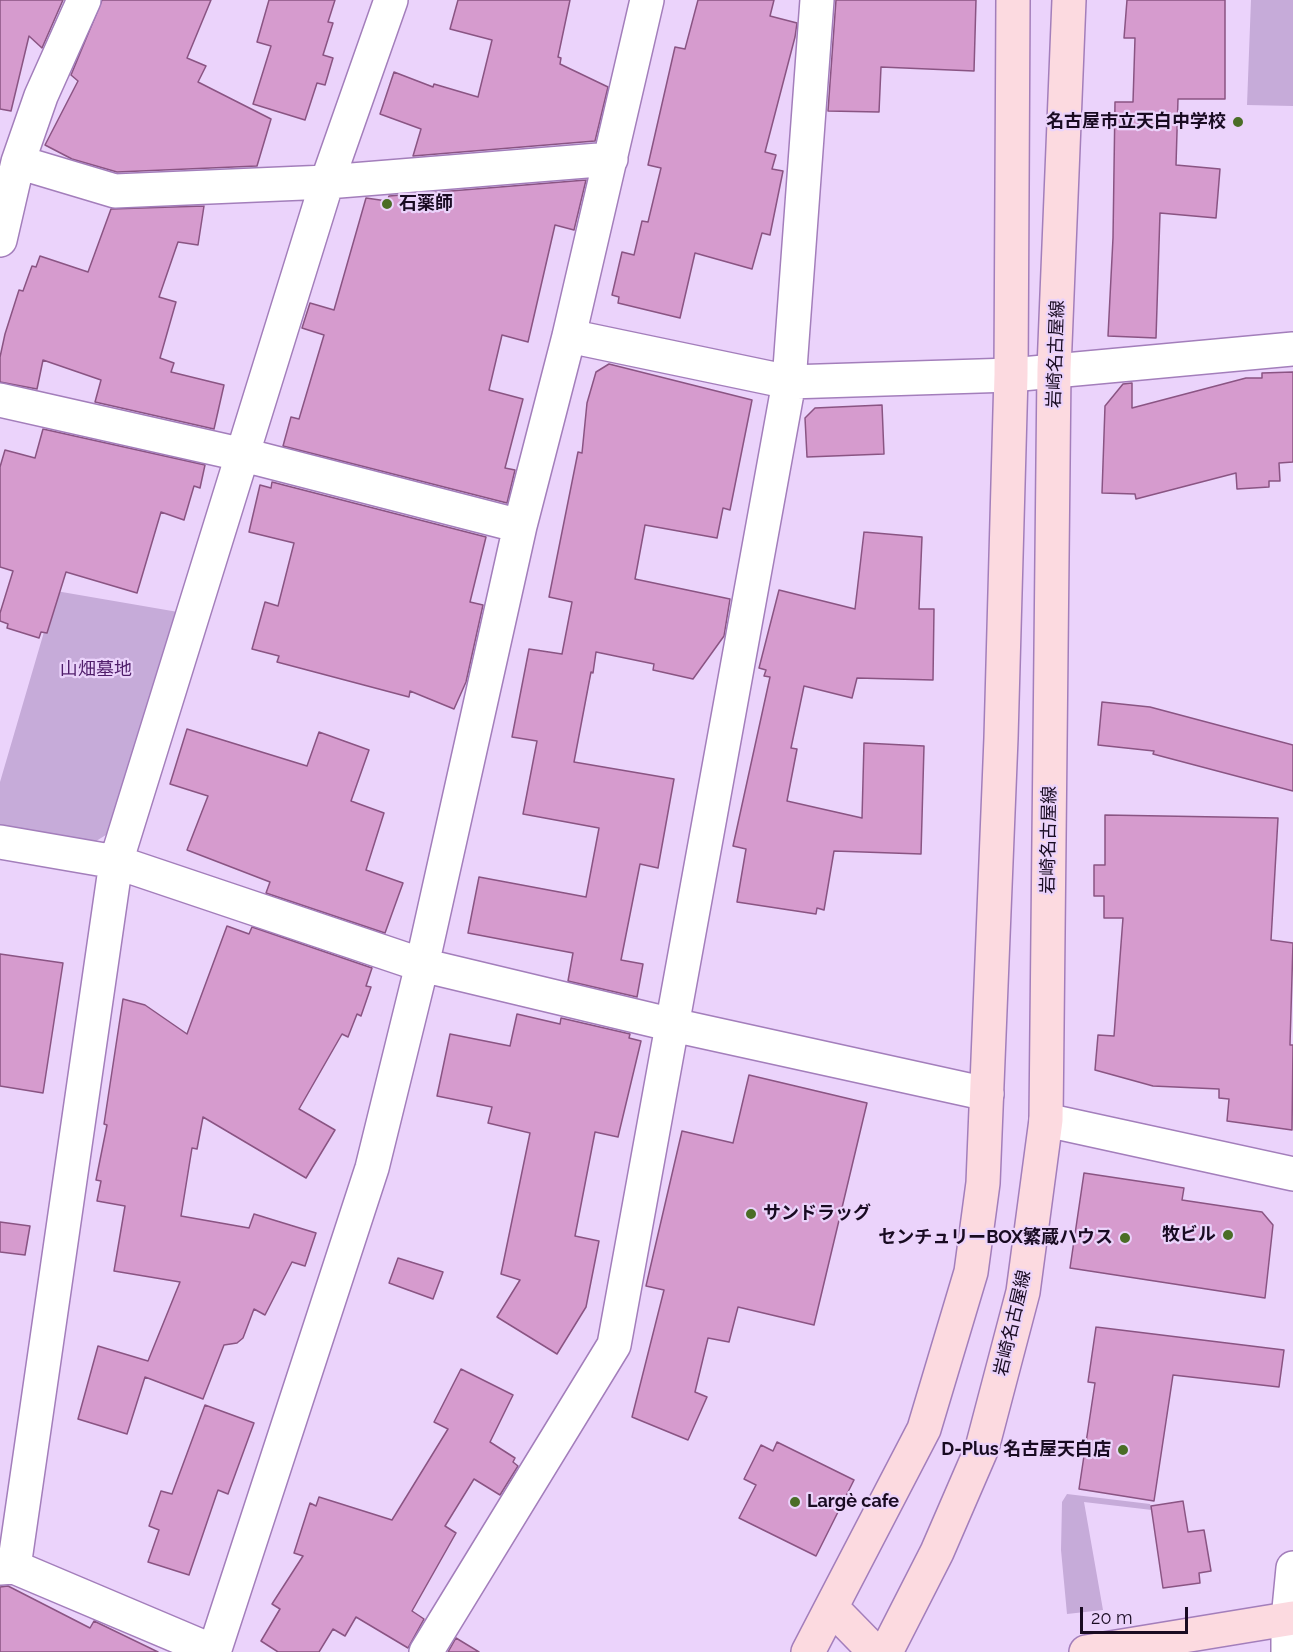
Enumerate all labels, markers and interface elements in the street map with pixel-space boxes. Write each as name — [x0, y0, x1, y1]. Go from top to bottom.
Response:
place label: 名古屋市立天白中学校 — [1046, 111, 1226, 133]
marker: 名古屋市立天白中学校 — [1231, 115, 1245, 129]
place label: 石薬師 — [399, 193, 453, 215]
marker: 石薬師 — [380, 197, 394, 211]
street label: 岩崎名古屋線 — [1043, 300, 1069, 408]
park label: 山畑墓地 — [60, 659, 132, 681]
street label: 岩崎名古屋線 — [1037, 786, 1061, 894]
place label: サンドラッグ — [763, 1203, 871, 1225]
marker: サンドラッグ — [744, 1207, 758, 1221]
place label: 牧ビル — [1162, 1224, 1216, 1246]
place label: センチュリーBOX繁蔵ハウス — [878, 1227, 1113, 1249]
marker: 牧ビル — [1221, 1228, 1235, 1242]
marker: センチュリーBOX繁蔵ハウス — [1118, 1231, 1132, 1245]
street label: 岩崎名古屋線 — [990, 1268, 1036, 1378]
place label: D-Plus 名古屋天白店 — [941, 1439, 1111, 1461]
marker: D-Plus 名古屋天白店 — [1116, 1443, 1130, 1457]
place label: Largè cafe — [807, 1491, 899, 1513]
marker: Largè cafe — [788, 1495, 802, 1509]
scale bar — [1083, 1595, 1191, 1633]
text: 20 m — [1091, 1607, 1133, 1628]

